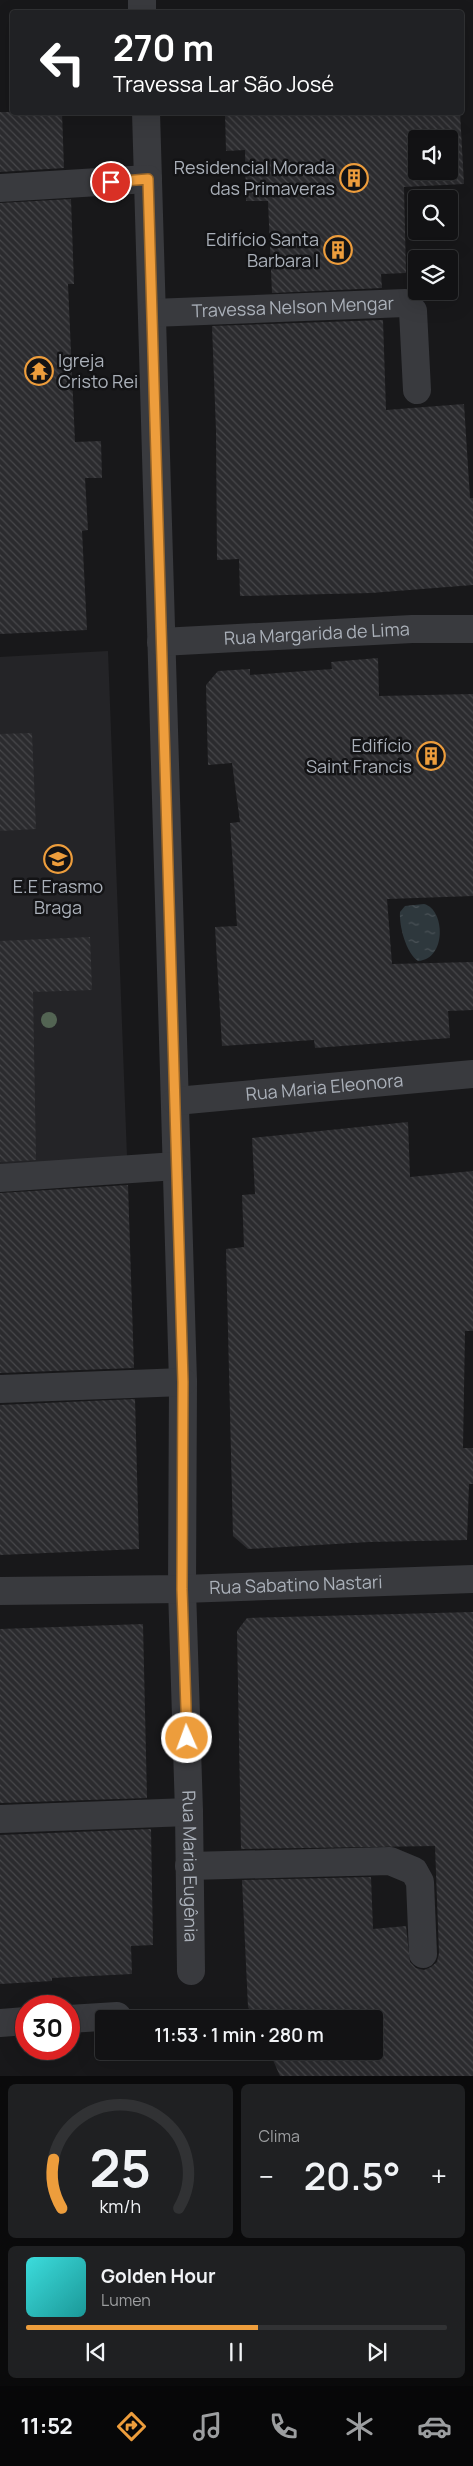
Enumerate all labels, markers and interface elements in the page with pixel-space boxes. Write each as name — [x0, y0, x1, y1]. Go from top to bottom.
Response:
text: 270 m — [113, 24, 214, 72]
icon: left — [30, 30, 95, 95]
text: Travessa Lar São José — [113, 69, 334, 99]
map controls — [408, 130, 458, 300]
button: sound — [408, 130, 458, 180]
place label: Residencial Morada das Primaveras — [174, 155, 335, 200]
pin — [90, 161, 132, 203]
building icon: Residencial Morada das Primaveras — [339, 163, 369, 193]
icon: arrive — [97, 168, 125, 196]
button: search — [408, 190, 458, 240]
place label: Edifício Santa Barbara I — [206, 227, 319, 272]
building icon: Edifício Santa Barbara I — [323, 235, 353, 265]
button: layers — [408, 250, 458, 300]
street label: Travessa Nelson Mengar — [191, 290, 395, 322]
place label: Igreja Cristo Rei — [58, 348, 138, 393]
temple icon: Igreja Cristo Rei — [24, 356, 54, 386]
street label: Rua Margarida de Lima — [223, 616, 410, 650]
place label: Edifício Saint Francis — [306, 733, 412, 778]
building icon: Edifício Saint Francis — [416, 741, 446, 771]
school or university icon: E.E Erasmo Braga — [43, 844, 73, 874]
place label: E.E Erasmo Braga — [13, 874, 103, 919]
street label: Rua Maria Eleonora — [244, 1067, 404, 1106]
street label: Rua Sabatino Nastari — [209, 1569, 383, 1599]
position arrow — [160, 1711, 212, 1763]
street label: Rua Maria Eugênia — [177, 1790, 204, 1942]
speed limit sign: 30 — [15, 1995, 80, 2060]
text: 11:53 · 1 min · 280 m — [154, 2022, 324, 2048]
text: Clima — [259, 2125, 300, 2147]
text: 25 — [90, 2132, 151, 2203]
text: 20.5° — [304, 2149, 401, 2201]
text: − — [259, 2157, 274, 2195]
text: + — [431, 2157, 447, 2195]
text: km/h — [99, 2194, 141, 2218]
text: Golden Hour — [101, 2263, 215, 2289]
text: Lumen — [101, 2289, 151, 2311]
icon: previous — [82, 2338, 110, 2366]
icon: pause — [222, 2338, 250, 2366]
icon: next — [363, 2338, 391, 2366]
icon: directions — [114, 2409, 149, 2444]
icon: music — [190, 2409, 225, 2444]
icon: phone — [266, 2409, 301, 2444]
icon: climate — [342, 2409, 377, 2444]
icon: car — [417, 2409, 452, 2444]
text: 11:52 — [20, 2411, 73, 2441]

